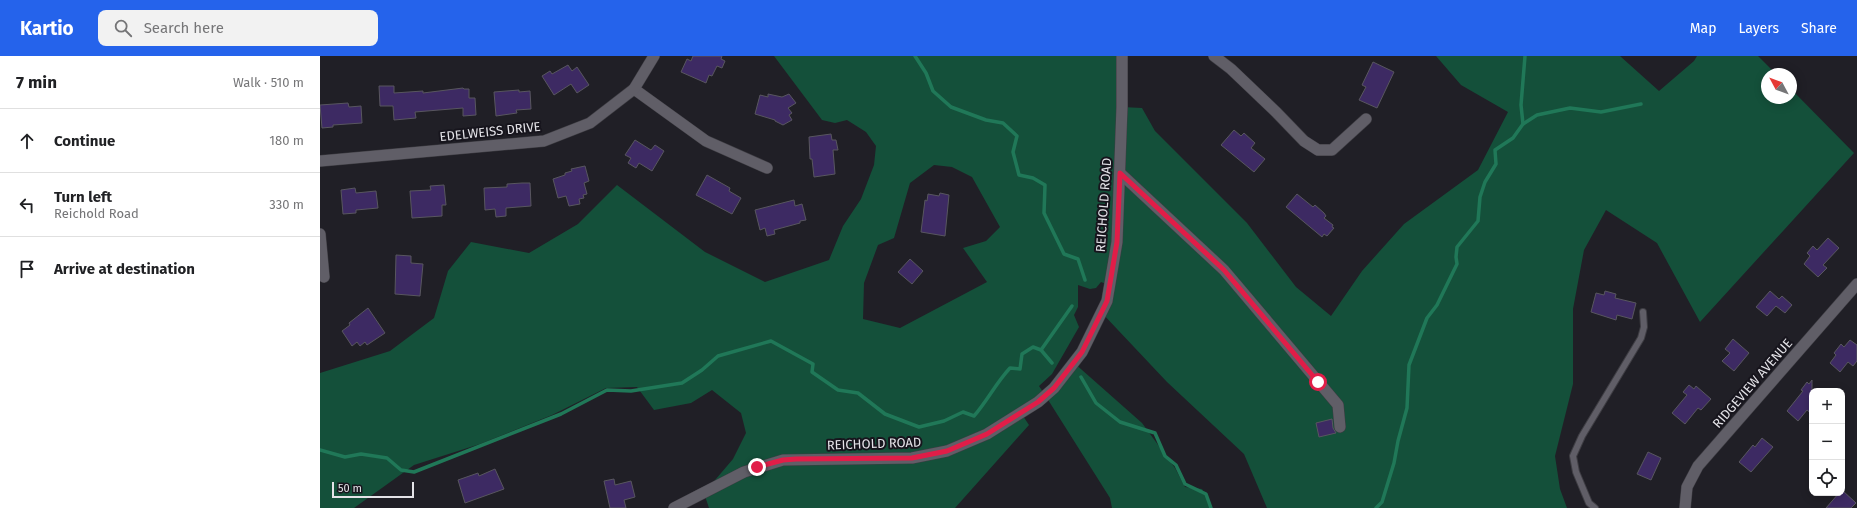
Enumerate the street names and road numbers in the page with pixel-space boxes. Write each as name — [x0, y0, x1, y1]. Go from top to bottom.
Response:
street label: EDELWEISS DRIVE — [439, 119, 541, 144]
street label: REICHOLD ROAD — [1093, 157, 1114, 253]
street label: RIDGEVIEW AVENUE — [1710, 336, 1795, 431]
street label: REICHOLD ROAD — [827, 434, 922, 453]

